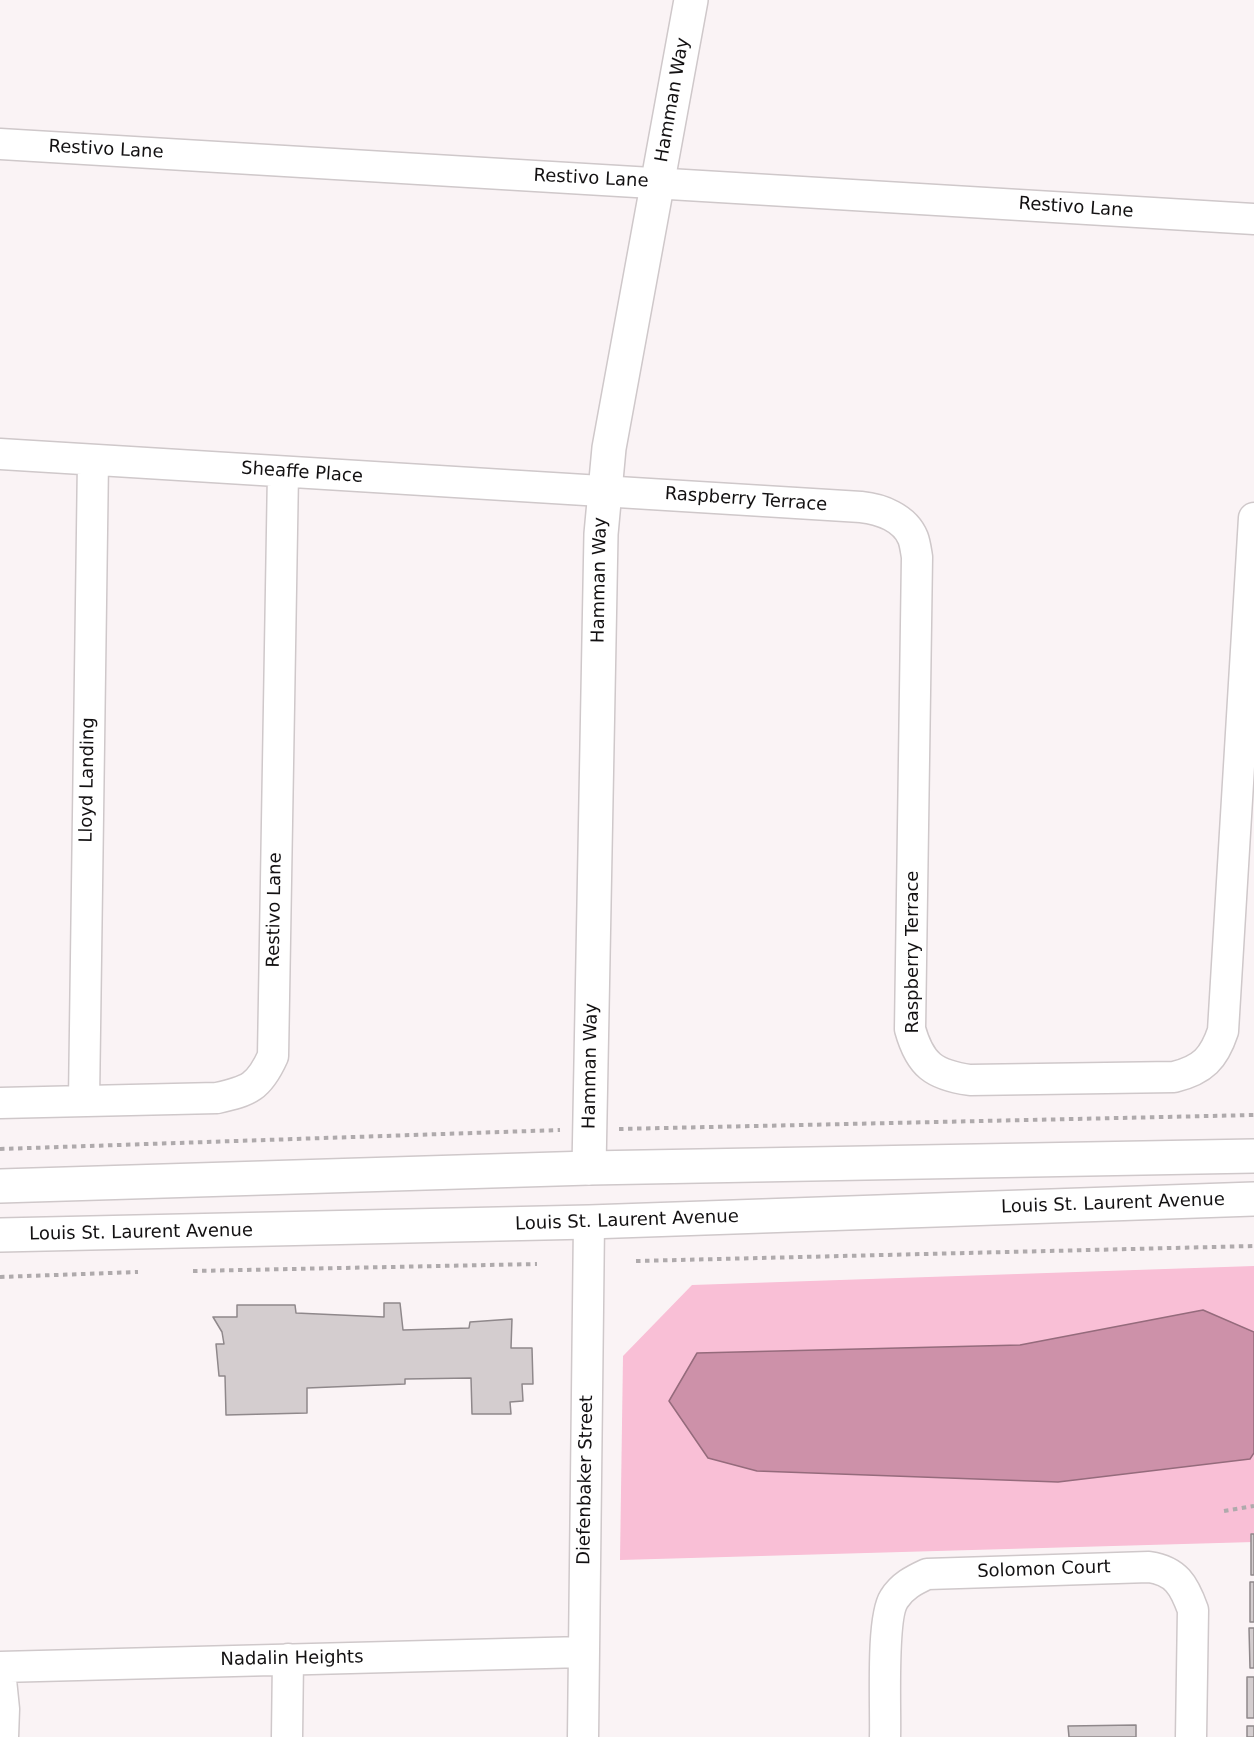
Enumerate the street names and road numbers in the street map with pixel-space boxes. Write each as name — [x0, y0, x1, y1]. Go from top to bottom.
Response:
street label: Hamman Way — [651, 36, 695, 164]
street label: Restivo Lane — [48, 136, 164, 164]
street label: Restivo Lane — [533, 165, 649, 193]
street label: Restivo Lane — [1018, 193, 1134, 223]
street label: Sheaffe Place — [240, 458, 364, 488]
street label: Raspberry Terrace — [664, 484, 828, 516]
street label: Hamman Way — [588, 517, 612, 643]
street label: Lloyd Landing — [76, 717, 100, 843]
street label: Restivo Lane — [263, 852, 287, 968]
street label: Raspberry Terrace — [902, 871, 924, 1033]
street label: Hamman Way — [579, 1003, 603, 1129]
street label: Louis St. Laurent Avenue — [1001, 1189, 1225, 1219]
street label: Louis St. Laurent Avenue — [515, 1206, 739, 1236]
street label: Louis St. Laurent Avenue — [29, 1220, 253, 1246]
street label: Diefenbaker Street — [574, 1395, 598, 1565]
street label: Solomon Court — [977, 1557, 1111, 1583]
street label: Nadalin Heights — [220, 1647, 364, 1671]

